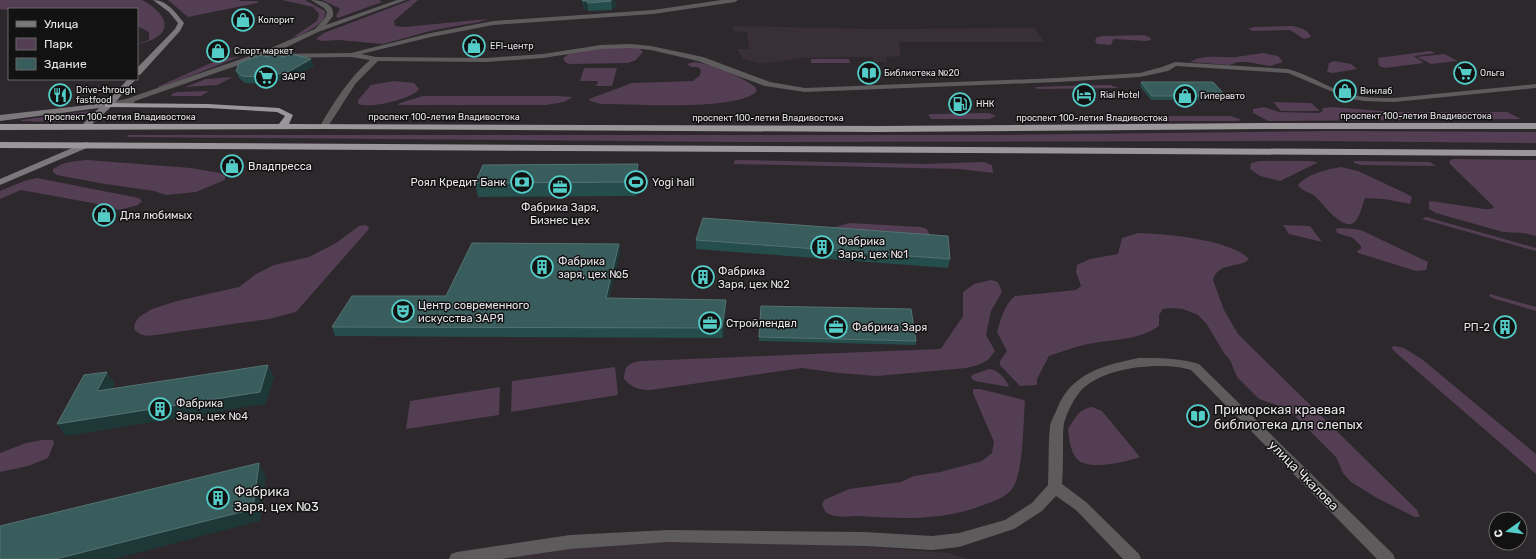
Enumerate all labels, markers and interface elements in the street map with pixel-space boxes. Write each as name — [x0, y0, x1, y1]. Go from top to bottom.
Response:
shop icon: Колорит — [230, 7, 256, 33]
legend — [8, 8, 138, 80]
place label: Колорит — [258, 15, 295, 25]
text: Улица — [44, 17, 78, 31]
shop icon: EFI-центр — [461, 33, 487, 59]
text: Парк — [44, 37, 73, 51]
shop icon: Спорт маркет — [205, 38, 231, 64]
place label: EFI-центр — [490, 41, 534, 51]
place label: Спорт маркет — [234, 46, 294, 56]
text: Здание — [44, 57, 87, 71]
library icon: Библиотека №20 — [856, 60, 882, 86]
supermarket icon: Ольга — [1452, 60, 1478, 86]
supermarket icon: ЗАРЯ — [253, 64, 279, 90]
place label: Библиотека №20 — [884, 68, 960, 78]
place label: Ольга — [1480, 68, 1505, 78]
place label: ЗАРЯ — [282, 72, 305, 82]
shop icon: Винлаб — [1332, 78, 1358, 104]
restaurant icon: Drive-through fastfood — [47, 82, 73, 108]
hotel icon: Rial Hotel — [1071, 82, 1097, 108]
shop icon: Гиперавто — [1172, 83, 1198, 109]
place label: Drive-through fastfood — [76, 85, 136, 105]
place label: Винлаб — [1360, 86, 1392, 96]
place label: Rial Hotel — [1100, 90, 1140, 100]
fuel station icon: ННК — [947, 91, 973, 117]
place label: Гиперавто — [1200, 91, 1245, 101]
place label: ННК — [976, 99, 995, 109]
street label: проспект 100-летия Владивостока — [1340, 111, 1492, 121]
street label: проспект 100-летия Владивостока — [44, 112, 196, 122]
street label: проспект 100-летия Владивостока — [368, 112, 520, 122]
street label: проспект 100-летия Владивостока — [692, 113, 844, 123]
street label: проспект 100-летия Владивостока — [1016, 113, 1168, 123]
shop icon: Владпресса — [219, 153, 245, 179]
place label: Владпресса — [248, 160, 312, 173]
bank icon: Роял Кредит Банк — [509, 169, 535, 195]
sports icon: Yogi hall — [623, 169, 649, 195]
office icon: Фабрика Заря, Бизнес цех — [547, 174, 573, 200]
place label: Роял Кредит Банк — [410, 176, 506, 189]
place label: Yogi hall — [652, 176, 695, 189]
place label: Фабрика Заря, Бизнес цех — [521, 201, 599, 227]
shop icon: Для любимых — [91, 202, 117, 228]
place label: Для любимых — [120, 209, 192, 222]
building icon: Фабрика Заря, цех №1 — [809, 234, 835, 260]
place label: Фабрика Заря, цех №1 — [838, 235, 908, 261]
building icon: Фабрика заря, цех №5 — [529, 254, 555, 280]
place label: Фабрика заря, цех №5 — [558, 255, 629, 281]
building icon: Фабрика Заря, цех №2 — [690, 264, 716, 290]
place label: Фабрика Заря, цех №2 — [718, 265, 790, 291]
theatre icon: Центр современного искусства ЗАРЯ — [390, 298, 416, 324]
place label: Центр современного искусства ЗАРЯ — [418, 299, 529, 325]
office icon: Стройлендвл — [697, 310, 723, 336]
office icon: Фабрика Заря — [823, 314, 849, 340]
building icon: РП-2 — [1492, 314, 1518, 340]
place label: Стройлендвл — [726, 317, 797, 330]
place label: Фабрика Заря — [852, 321, 927, 334]
place label: РП-2 — [1464, 321, 1490, 334]
building icon: Фабрика Заря, цех №4 — [147, 396, 173, 422]
place label: Фабрика Заря, цех №4 — [176, 397, 248, 423]
place label: Приморская краевая библиотека для слепых — [1214, 402, 1363, 432]
library icon: Приморская краевая библиотека для слепых — [1185, 403, 1211, 429]
street label: улица Чкалова — [1266, 437, 1342, 513]
place label: Фабрика Заря, цех №3 — [234, 484, 319, 514]
building icon: Фабрика Заря, цех №3 — [205, 485, 231, 511]
north arrow — [1488, 511, 1528, 551]
text: С — [1491, 528, 1506, 539]

